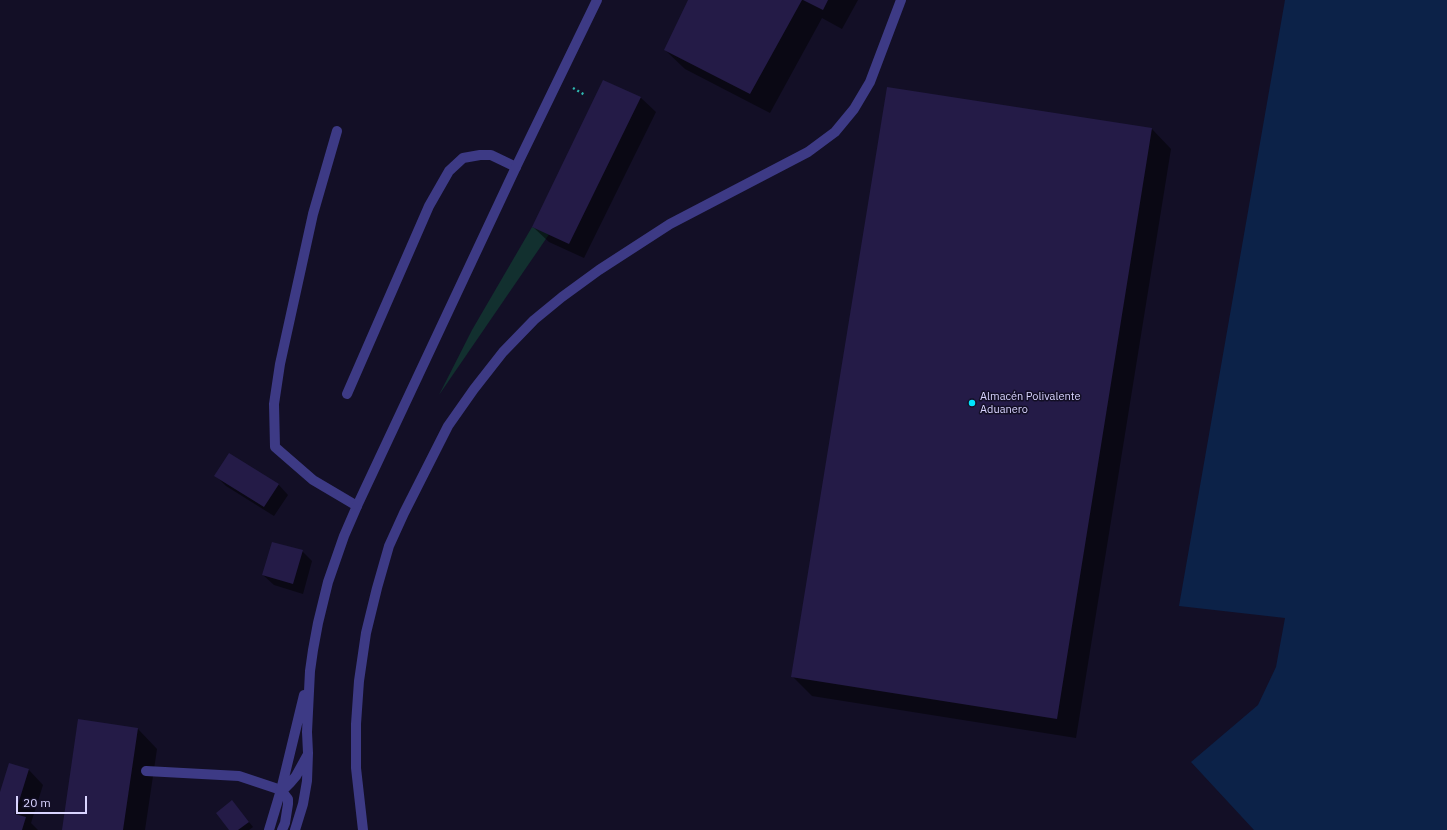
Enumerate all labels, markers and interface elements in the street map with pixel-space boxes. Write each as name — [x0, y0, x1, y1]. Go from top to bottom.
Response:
place label: Almacén Polivalente Aduanero — [980, 390, 1081, 416]
marker: Almacén Polivalente Aduanero — [967, 398, 977, 408]
scale bar — [18, 788, 89, 814]
text: 20 m — [23, 795, 51, 810]

